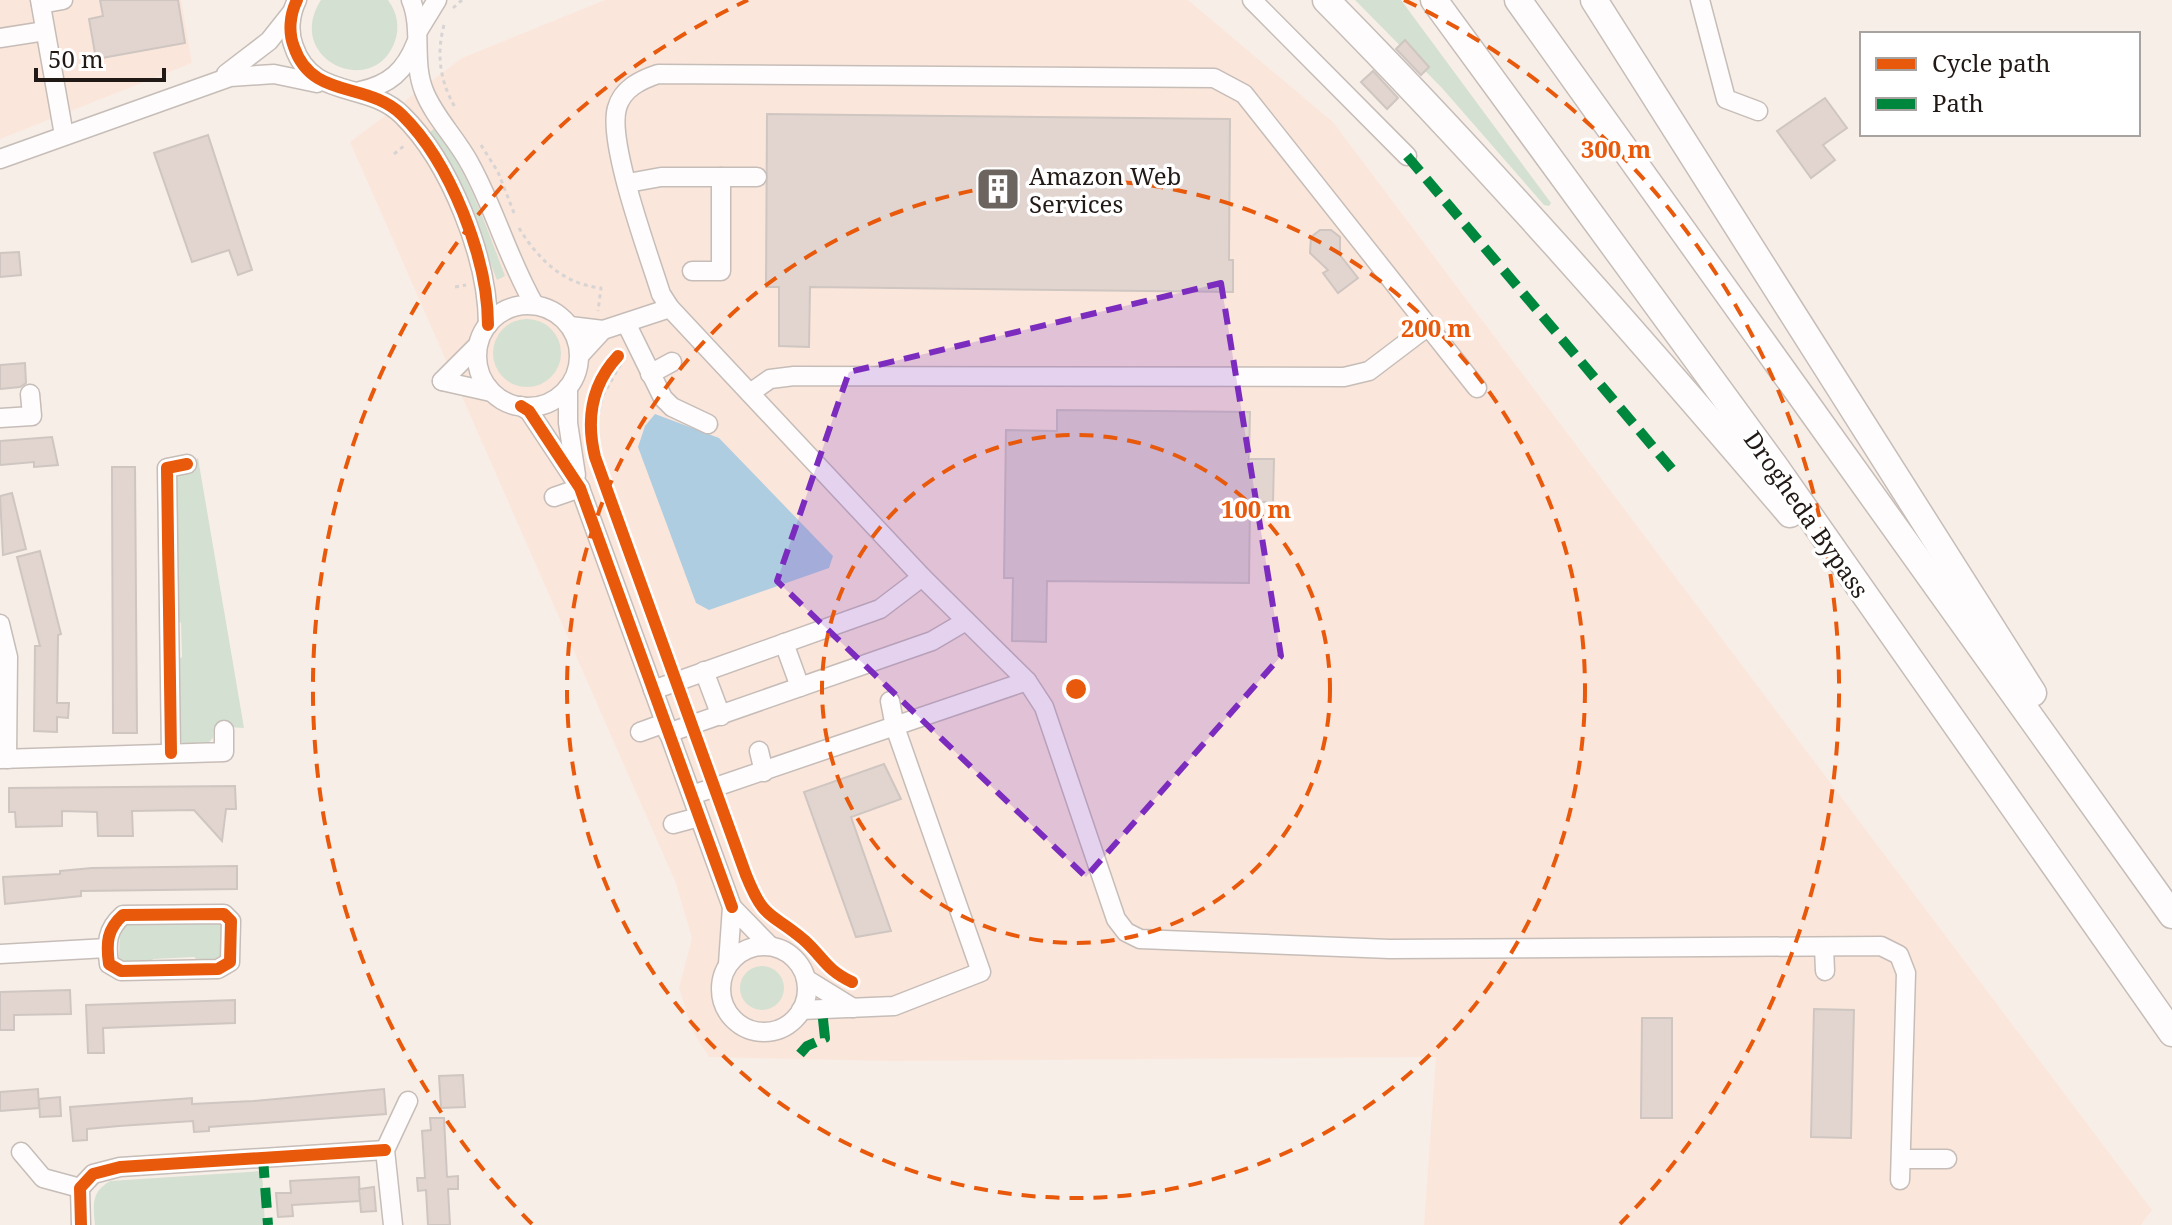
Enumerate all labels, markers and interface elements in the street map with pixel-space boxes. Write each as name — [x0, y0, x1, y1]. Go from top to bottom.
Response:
scale bar — [36, 32, 164, 82]
legend — [1860, 32, 2140, 136]
text: 50 m — [48, 42, 104, 75]
text: Cycle path — [1932, 46, 2051, 79]
text: Path — [1932, 86, 1984, 119]
text: 300 m — [1581, 132, 1652, 165]
place label: Amazon Web Services — [1029, 159, 1181, 220]
building icon: Amazon Web Services — [974, 165, 1022, 213]
text: 200 m — [1401, 311, 1472, 344]
street label: Drogheda Bypass — [1737, 424, 1877, 604]
text: 100 m — [1221, 492, 1292, 525]
centre of rings — [1062, 675, 1090, 703]

